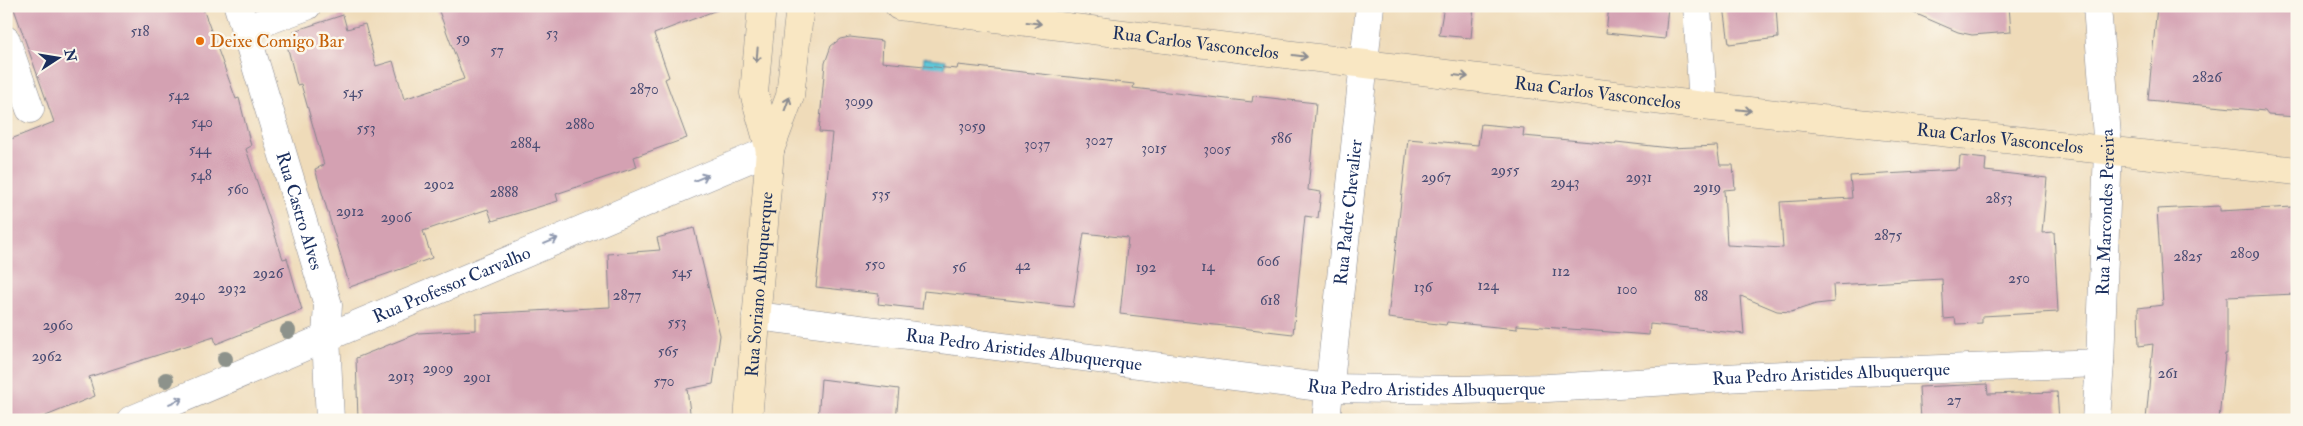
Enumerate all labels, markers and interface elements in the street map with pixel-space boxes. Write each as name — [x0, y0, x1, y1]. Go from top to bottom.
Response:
one-way arrow — [1026, 18, 1042, 28]
street label: Rua Carlos Vasconcelos — [1111, 21, 1280, 65]
house number: 518 — [131, 22, 149, 41]
house number: 53 — [546, 24, 558, 43]
house number: 59 — [456, 29, 470, 48]
place label: Deixe Comigo Bar — [210, 30, 344, 53]
north arrow — [32, 32, 82, 82]
marker: Deixe Comigo Bar — [194, 35, 206, 47]
house number: 57 — [490, 41, 504, 60]
text: N — [60, 47, 80, 64]
one-way arrow — [753, 47, 762, 63]
one-way arrow — [1291, 51, 1307, 61]
house number: 2826 — [2192, 68, 2223, 87]
one-way arrow — [1453, 71, 1469, 81]
street label: Rua Carlos Vasconcelos — [1513, 71, 1682, 115]
house number: 2870 — [629, 80, 659, 99]
house number: 545 — [343, 83, 364, 102]
house number: 542 — [168, 86, 190, 105]
house number: 3099 — [845, 92, 873, 111]
one-way arrow — [783, 97, 792, 112]
one-way arrow — [1735, 105, 1751, 115]
house number: 540 — [191, 113, 213, 132]
house number: 2880 — [565, 115, 595, 134]
house number: 3059 — [958, 117, 986, 136]
street label: Rua Carlos Vasconcelos — [1915, 118, 2085, 159]
house number: 553 — [357, 119, 375, 138]
street label: Rua Marcondes Pereira — [2091, 127, 2120, 296]
house number: 586 — [1270, 129, 1293, 148]
house number: 3027 — [1085, 131, 1113, 150]
house number: 2884 — [510, 134, 541, 153]
house number: 3037 — [1024, 135, 1050, 154]
street label: Rua Padre Chevalier — [1329, 138, 1367, 286]
house number: 3015 — [1141, 139, 1167, 158]
house number: 544 — [189, 140, 212, 159]
house number: 3005 — [1203, 140, 1231, 159]
street label: Rua Castro Alves — [271, 149, 328, 273]
house number: 2955 — [1491, 161, 1520, 180]
house number: 548 — [190, 166, 212, 185]
house number: 2967 — [1421, 168, 1451, 187]
house number: 2931 — [1626, 168, 1652, 187]
one-way arrow — [693, 173, 708, 182]
house number: 2943 — [1550, 173, 1580, 192]
house number: 2902 — [424, 175, 455, 194]
house number: 2919 — [1693, 178, 1721, 197]
house number: 560 — [227, 180, 249, 199]
house number: 2888 — [490, 183, 518, 202]
house number: 535 — [872, 185, 891, 204]
house number: 2853 — [1986, 189, 2013, 208]
street label: Rua Soriano Albuquerque — [740, 190, 778, 378]
house number: 2912 — [336, 202, 364, 221]
house number: 2906 — [381, 208, 413, 227]
house number: 2875 — [1874, 226, 1902, 245]
one-way arrow — [543, 236, 558, 246]
street label: Rua Professor Carvalho — [369, 241, 534, 328]
house number: 2809 — [2230, 244, 2260, 263]
house number: 2825 — [2174, 247, 2203, 266]
house number: 606 — [1257, 252, 1281, 271]
house number: 550 — [865, 255, 885, 274]
house number: 42 — [1015, 256, 1031, 275]
house number: 14 — [1201, 257, 1216, 276]
house number: 56 — [952, 258, 967, 277]
house number: 192 — [1136, 258, 1157, 277]
house number: 112 — [1552, 262, 1571, 281]
house number: 545 — [672, 263, 693, 282]
house number: 2926 — [253, 264, 285, 283]
house number: 250 — [2008, 269, 2030, 288]
house number: 124 — [1477, 276, 1499, 295]
house number: 136 — [1414, 278, 1434, 297]
house number: 2932 — [218, 279, 247, 298]
house number: 100 — [1617, 280, 1637, 299]
house number: 2940 — [174, 286, 206, 305]
house number: 2877 — [613, 286, 641, 305]
house number: 88 — [1694, 287, 1708, 306]
house number: 618 — [1260, 291, 1280, 310]
house number: 553 — [668, 313, 686, 332]
house number: 2960 — [43, 316, 73, 335]
street label: Rua Pedro Aristides Albuquerque — [904, 323, 1144, 376]
house number: 565 — [658, 342, 679, 361]
house number: 2962 — [32, 347, 63, 366]
street label: Rua Pedro Aristides Albuquerque — [1711, 357, 1951, 390]
house number: 2909 — [423, 359, 453, 378]
house number: 261 — [2158, 364, 2178, 383]
house number: 2913 — [388, 367, 414, 386]
house number: 2901 — [463, 368, 491, 387]
house number: 570 — [653, 372, 675, 391]
street label: Rua Pedro Aristides Albuquerque — [1306, 374, 1546, 402]
house number: 27 — [1947, 391, 1961, 410]
one-way arrow — [168, 395, 183, 405]

